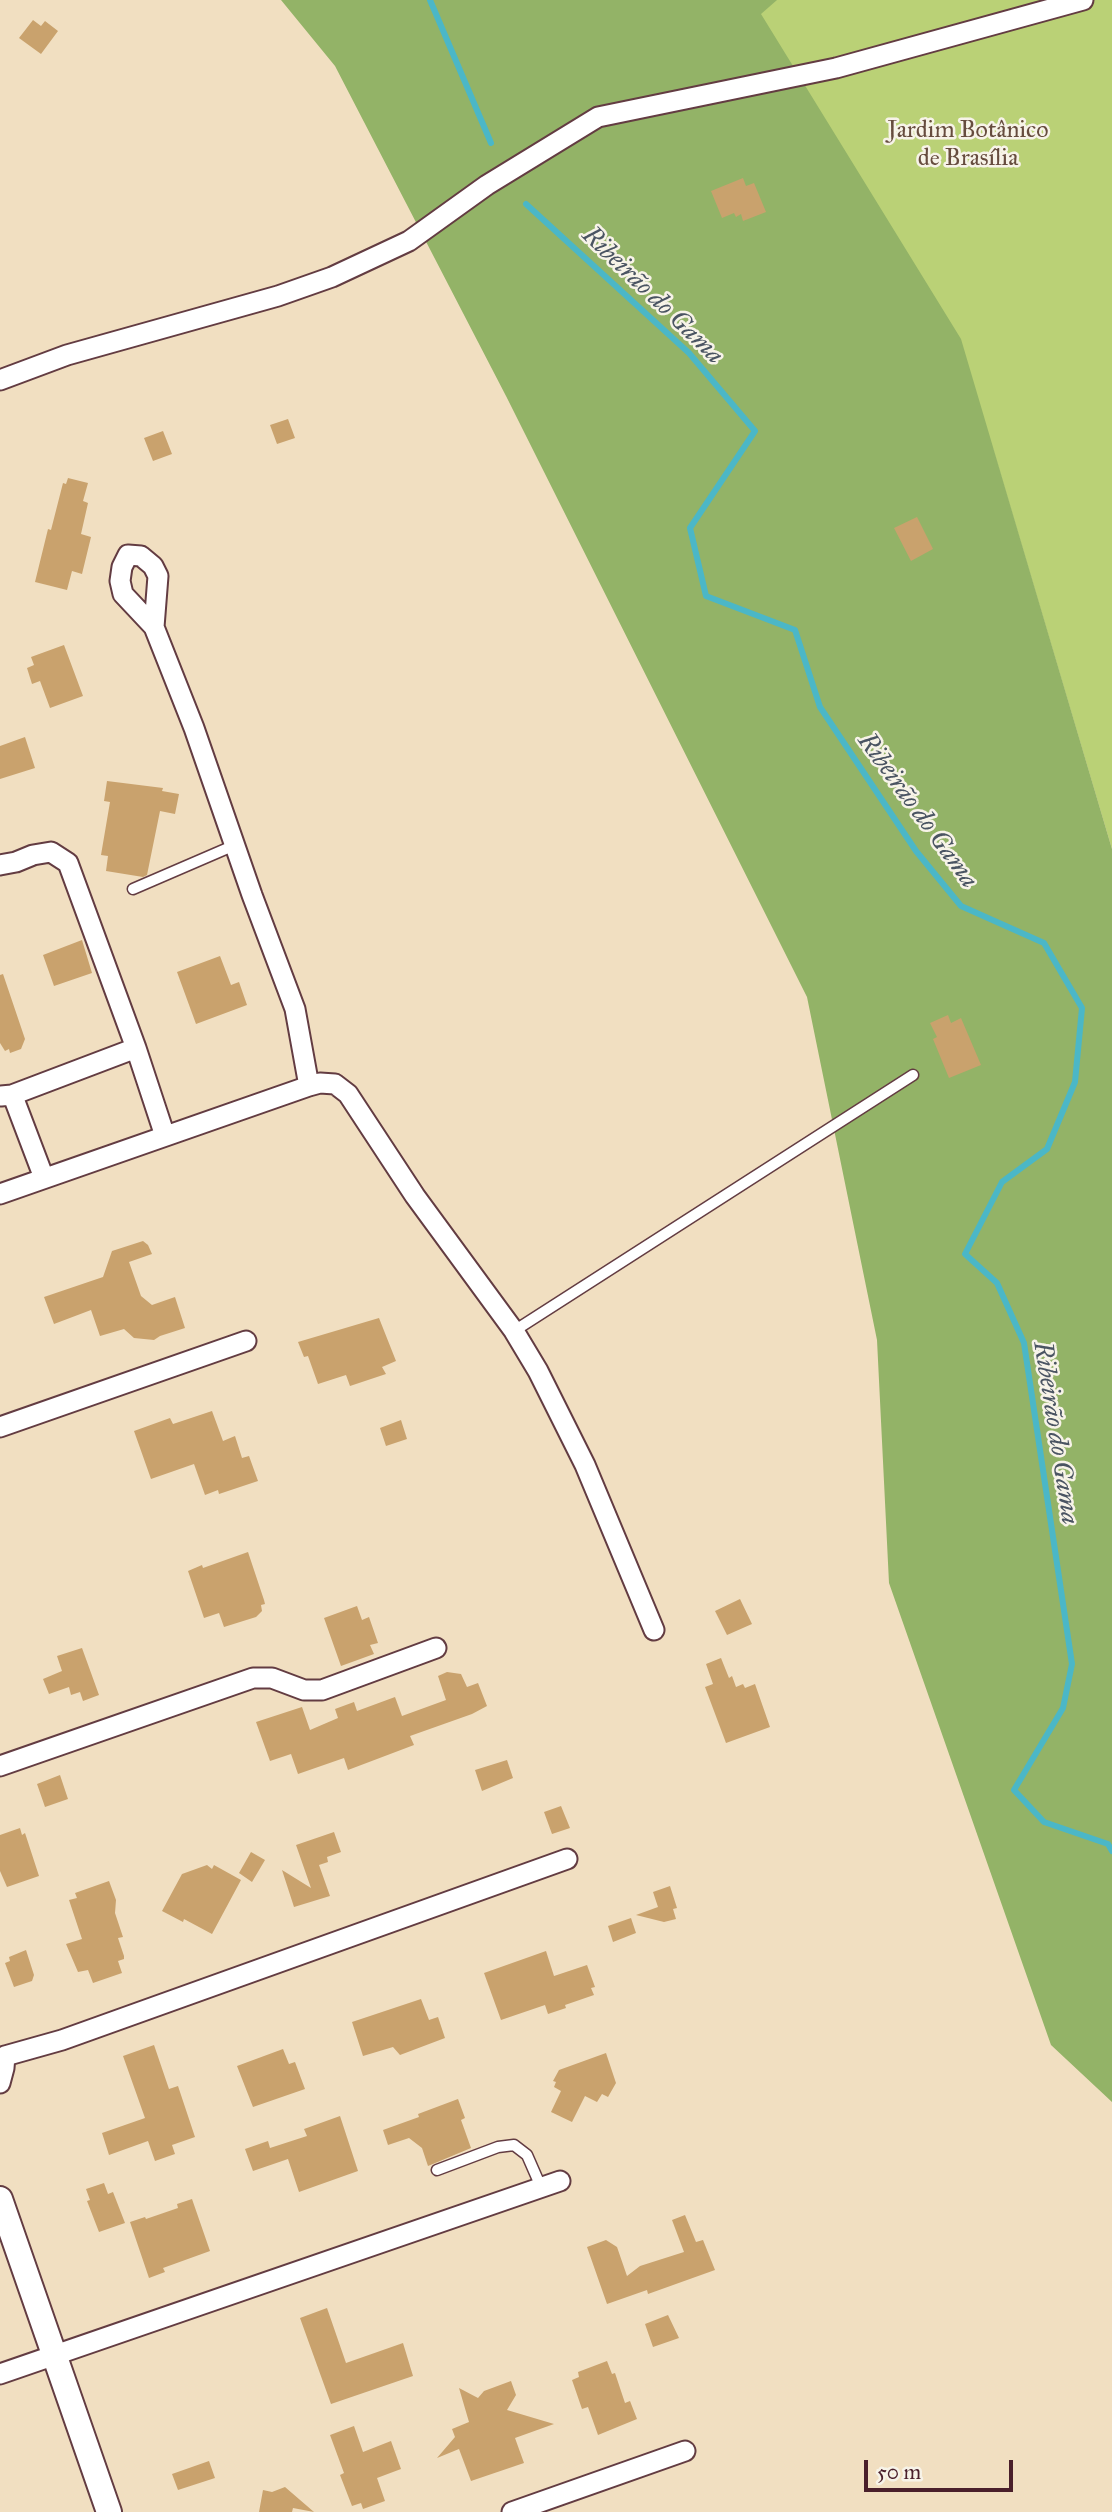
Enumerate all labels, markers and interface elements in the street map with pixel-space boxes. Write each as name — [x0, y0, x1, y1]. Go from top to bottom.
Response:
park label: Jardim Botânico de Brasília — [888, 117, 1048, 173]
water label: Ribeirão do Gama — [575, 221, 729, 371]
water label: Ribeirão do Gama — [850, 727, 984, 895]
water label: Ribeirão do Gama — [1025, 1339, 1085, 1527]
scale bar — [867, 2446, 1016, 2490]
text: 50 m — [877, 2459, 921, 2485]

